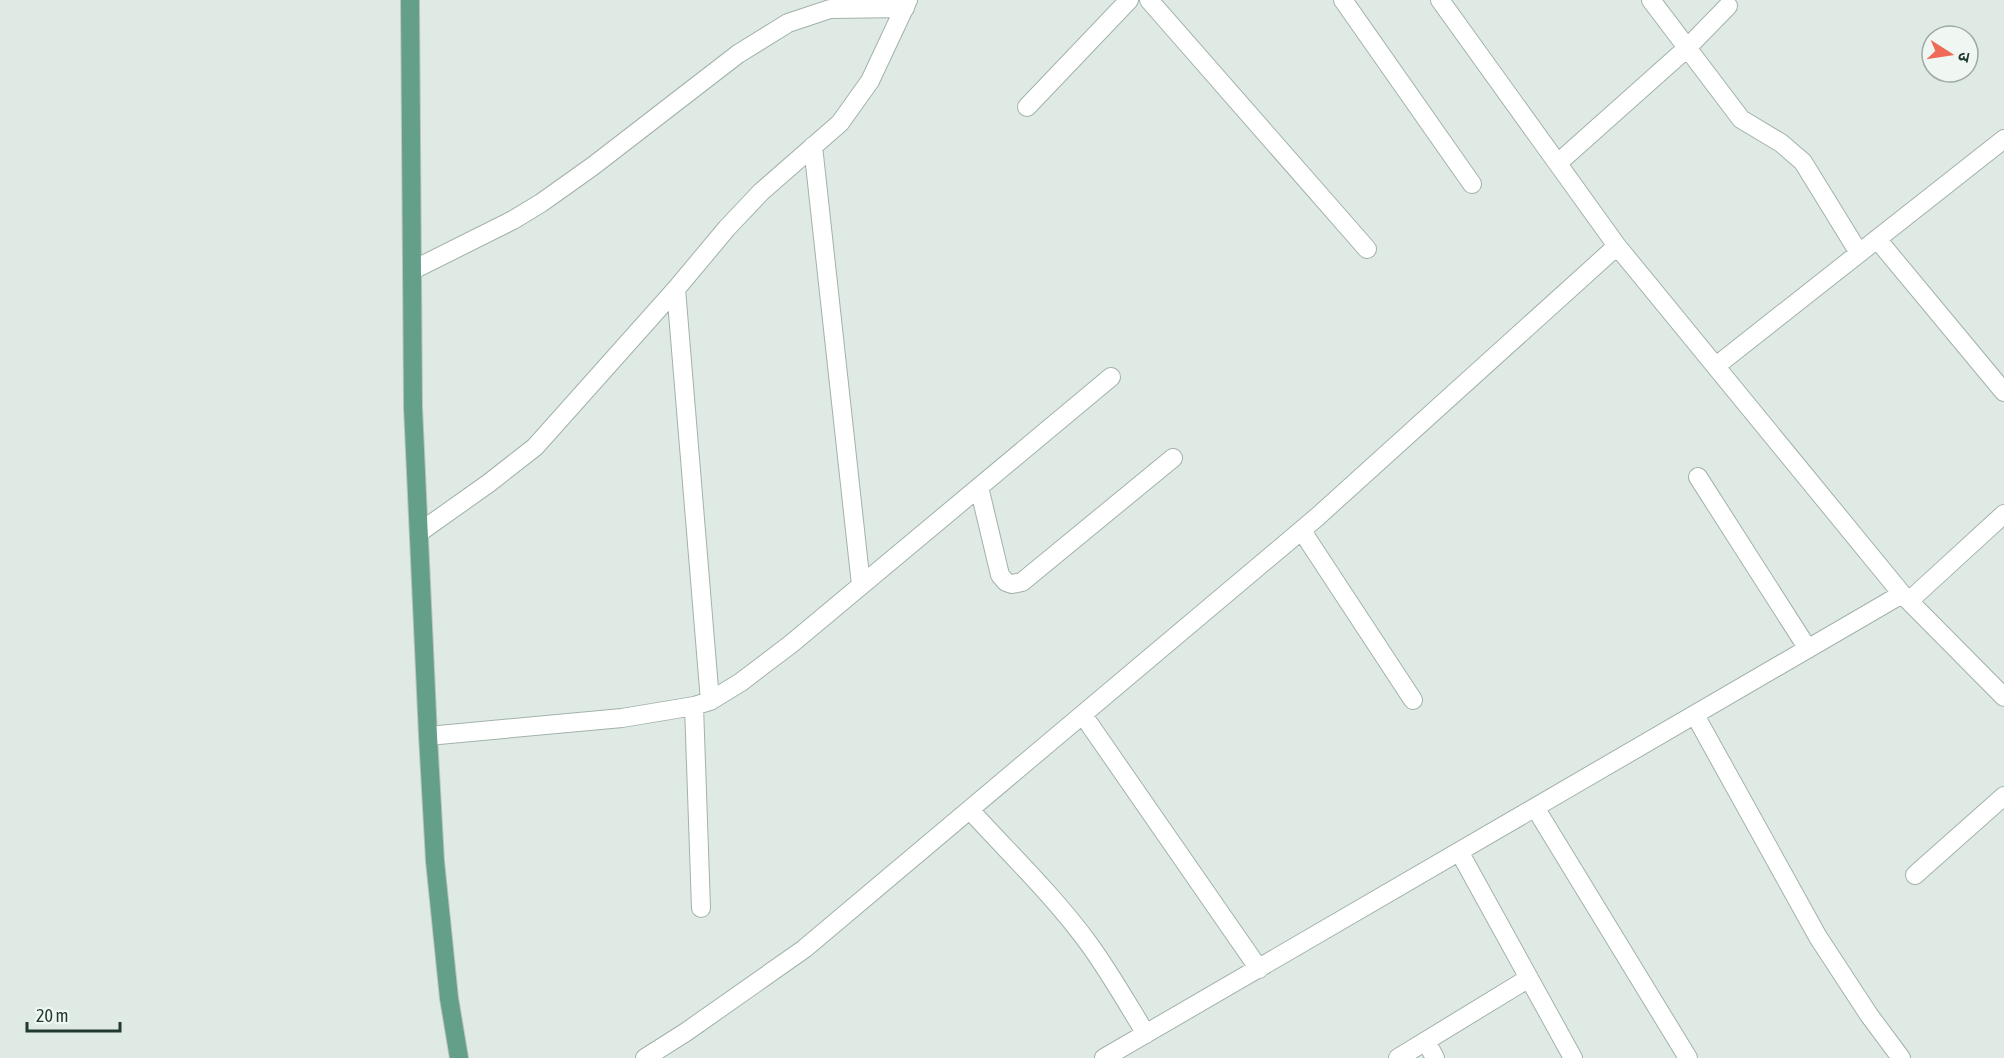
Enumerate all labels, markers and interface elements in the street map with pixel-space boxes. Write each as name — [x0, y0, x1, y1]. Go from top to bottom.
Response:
north arrow — [1920, 24, 1980, 84]
text: उ — [1955, 51, 1974, 64]
scale bar — [27, 995, 120, 1033]
text: 20 m — [36, 1005, 68, 1026]

